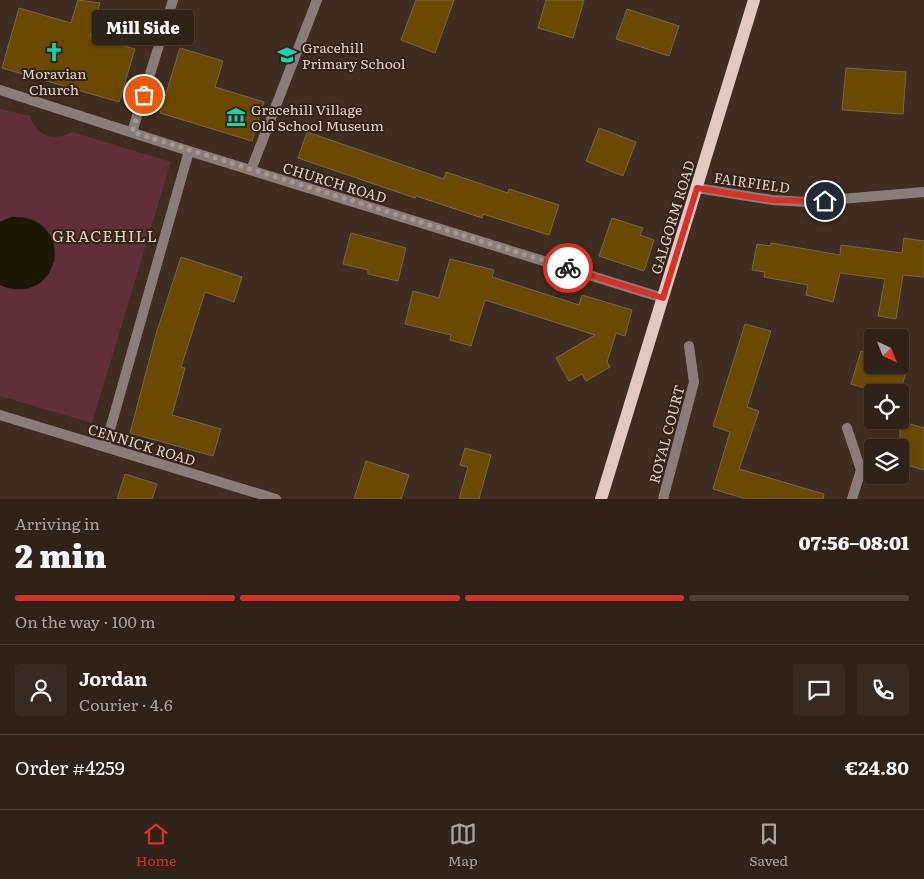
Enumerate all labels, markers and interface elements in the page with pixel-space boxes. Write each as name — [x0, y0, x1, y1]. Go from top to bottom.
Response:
callout: Mill Side — [93, 10, 195, 45]
text: Mill Side — [106, 15, 180, 39]
place label: Gracehill Primary School — [302, 37, 406, 73]
church icon: Moravian Church — [43, 41, 65, 63]
school or university icon: Gracehill Primary School — [276, 44, 298, 66]
place label: Moravian Church — [21, 63, 87, 99]
pin — [123, 74, 165, 116]
icon: bag — [130, 81, 158, 109]
place label: Gracehill Village Old School Museum — [251, 99, 384, 135]
museum icon: Gracehill Village Old School Museum — [225, 106, 247, 128]
street label: CHURCH ROAD — [281, 157, 390, 207]
street label: GALGORM ROAD — [645, 157, 699, 276]
street label: FAIRFIELD — [713, 167, 792, 197]
pin — [804, 180, 846, 222]
icon: home — [811, 187, 839, 215]
district label: GRACEHILL — [52, 223, 158, 247]
courier — [543, 243, 593, 293]
icon: bike — [554, 254, 582, 282]
north arrow — [864, 329, 909, 374]
map controls — [864, 329, 909, 484]
street label: ROYAL COURT — [643, 383, 689, 485]
button: locate — [864, 384, 909, 429]
street label: CENNICK ROAD — [86, 418, 199, 470]
button: layers — [864, 439, 909, 484]
text: Arriving in — [15, 511, 100, 535]
text: 07:56–08:01 — [799, 528, 909, 556]
text: 2 min — [15, 530, 107, 578]
text: On the way · 100 m — [15, 609, 155, 633]
button: person — [15, 664, 67, 716]
text: Jordan — [79, 664, 148, 692]
button: chat — [793, 664, 845, 716]
button: phone — [857, 664, 909, 716]
text: Courier · 4.6 — [79, 692, 173, 716]
text: Order #4259 — [15, 753, 125, 781]
text: €24.80 — [845, 753, 909, 781]
tab: Home — [136, 820, 176, 870]
tab: Map — [448, 820, 478, 870]
tab: Saved — [749, 820, 788, 870]

